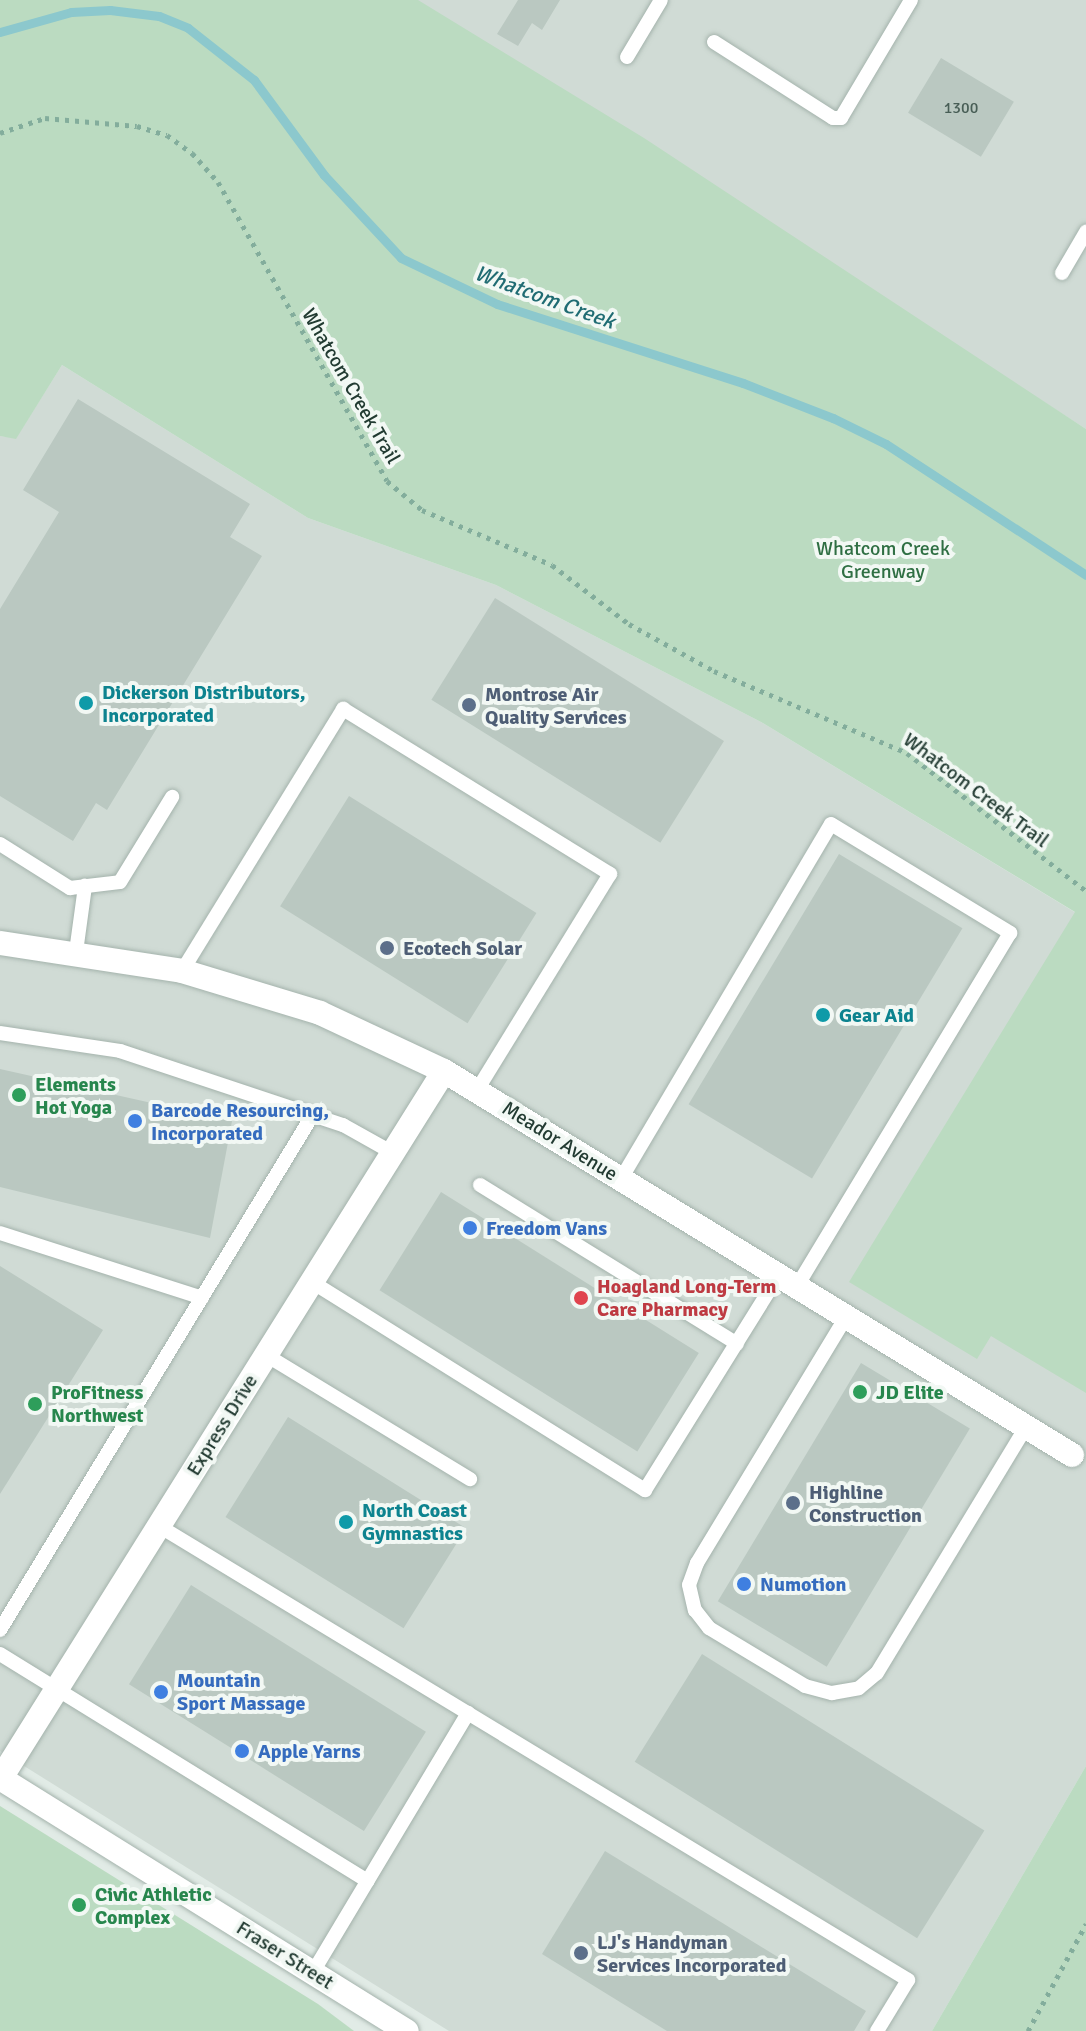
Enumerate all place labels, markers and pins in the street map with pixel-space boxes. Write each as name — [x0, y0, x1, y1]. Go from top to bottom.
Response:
place label: Dickerson Distributors, Incorporated — [102, 680, 306, 727]
place label: Montrose Air Quality Services — [485, 682, 627, 729]
marker: Dickerson Distributors, Incorporated — [77, 694, 95, 712]
marker: Montrose Air Quality Services — [460, 696, 478, 714]
place label: Ecotech Solar — [403, 936, 522, 960]
marker: Ecotech Solar — [378, 939, 396, 957]
place label: Gear Aid — [839, 1003, 914, 1027]
marker: Gear Aid — [814, 1006, 832, 1024]
place label: Elements Hot Yoga — [35, 1072, 116, 1119]
marker: Elements Hot Yoga — [10, 1086, 28, 1104]
place label: Barcode Resourcing, Incorporated — [151, 1098, 329, 1145]
marker: Barcode Resourcing, Incorporated — [126, 1112, 144, 1130]
place label: Freedom Vans — [486, 1216, 607, 1240]
marker: Freedom Vans — [461, 1219, 479, 1237]
place label: Hoagland Long-Term Care Pharmacy — [597, 1274, 776, 1321]
marker: Hoagland Long-Term Care Pharmacy — [572, 1289, 590, 1307]
place label: ProFitness Northwest — [51, 1380, 143, 1427]
place label: JD Elite — [876, 1380, 944, 1404]
marker: JD Elite — [851, 1383, 869, 1401]
marker: ProFitness Northwest — [26, 1395, 44, 1413]
place label: Highline Construction — [809, 1480, 922, 1527]
marker: Highline Construction — [784, 1494, 802, 1512]
place label: North Coast Gymnastics — [362, 1498, 467, 1545]
marker: North Coast Gymnastics — [337, 1513, 355, 1531]
place label: Numotion — [760, 1572, 846, 1596]
marker: Numotion — [735, 1575, 753, 1593]
place label: Mountain Sport Massage — [177, 1668, 305, 1715]
marker: Mountain Sport Massage — [152, 1683, 170, 1701]
place label: Apple Yarns — [258, 1739, 361, 1763]
marker: Apple Yarns — [233, 1742, 251, 1760]
place label: Civic Athletic Complex — [95, 1882, 212, 1929]
marker: Civic Athletic Complex — [70, 1896, 88, 1914]
place label: LJ's Handyman Services Incorporated — [597, 1930, 786, 1977]
marker: LJ's Handyman Services Incorporated — [572, 1944, 590, 1962]

